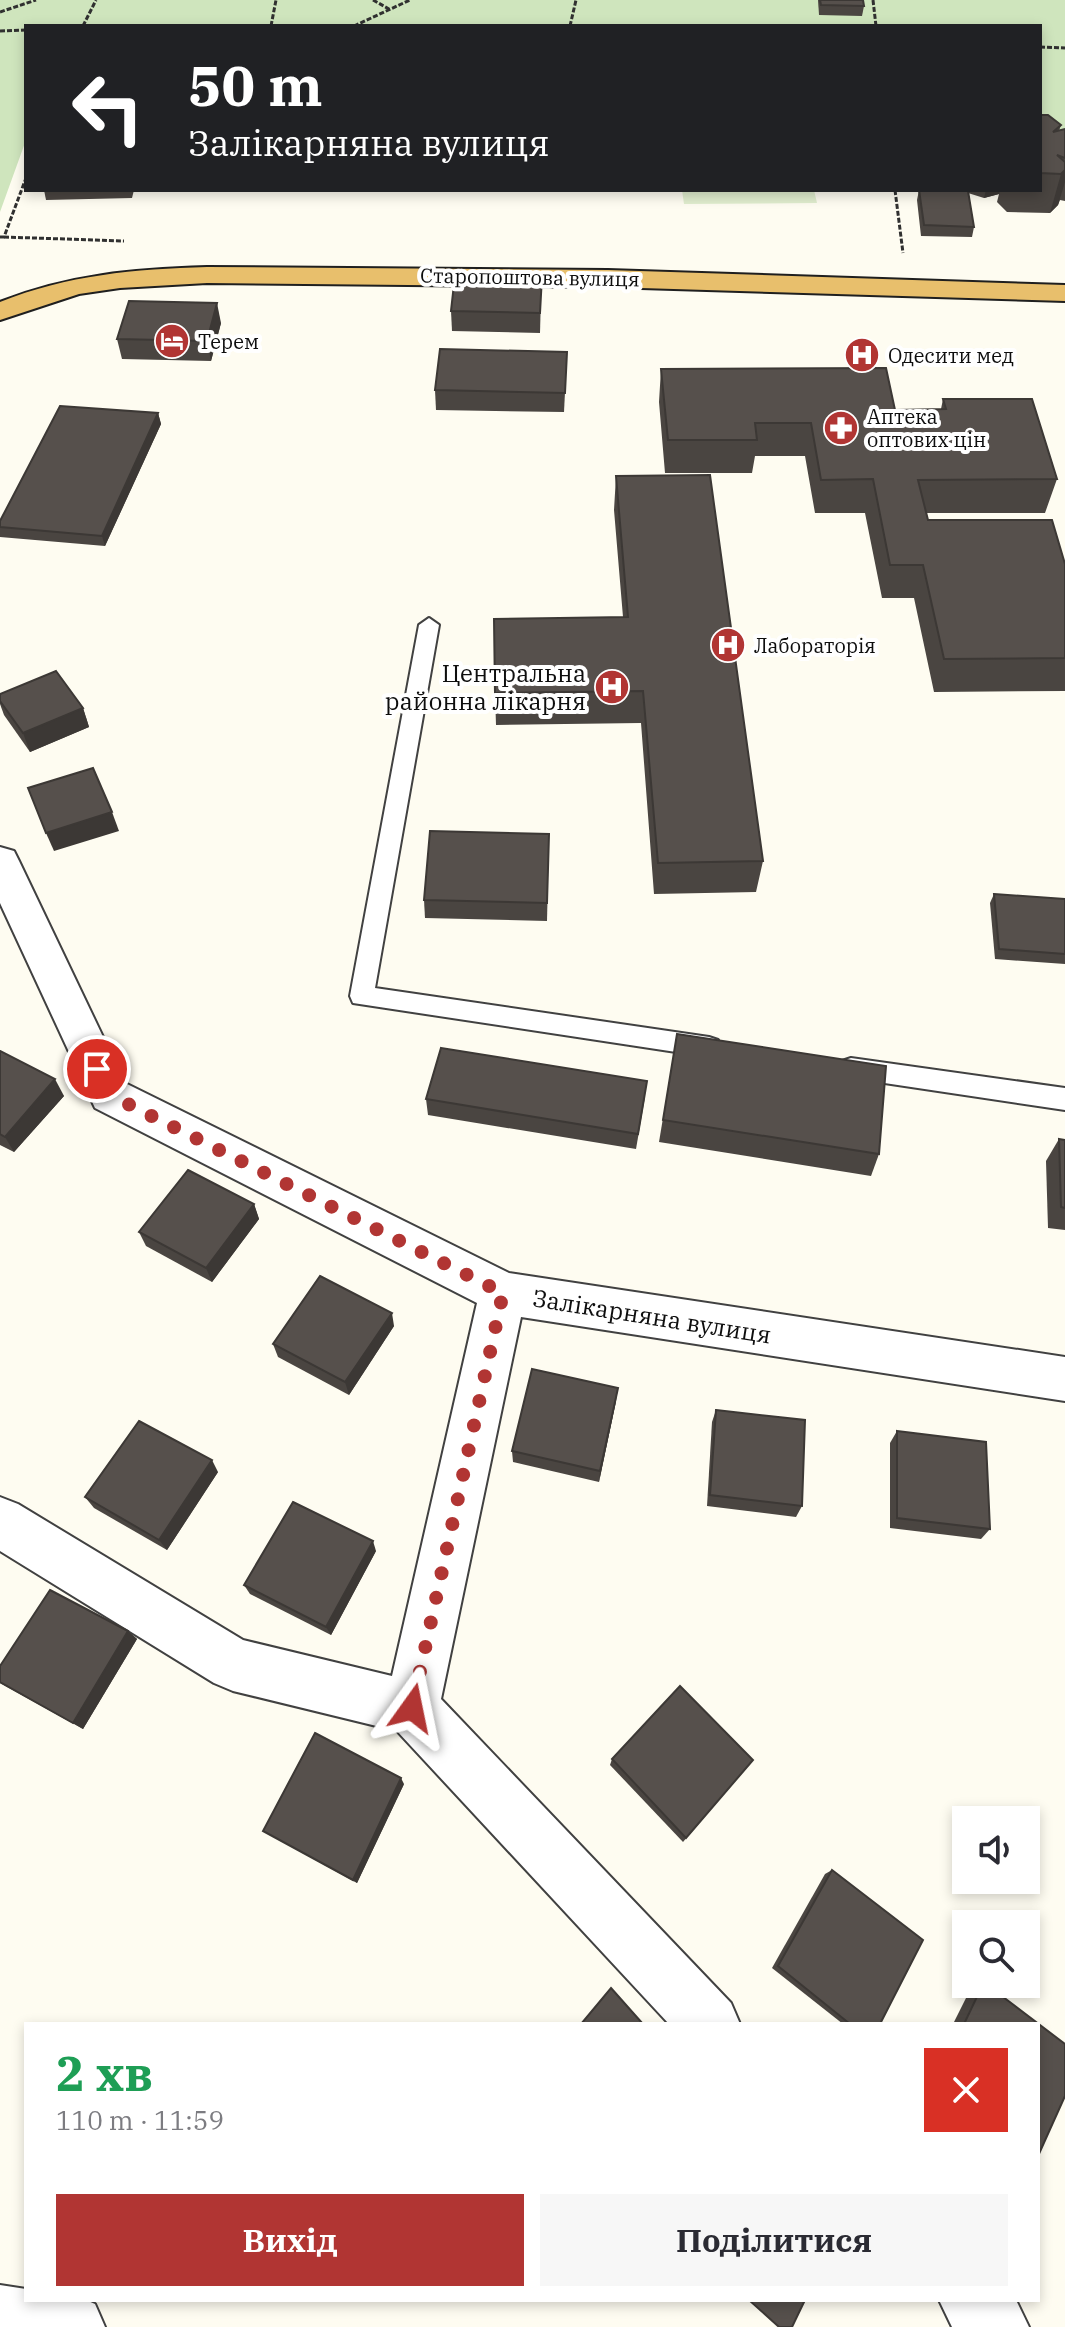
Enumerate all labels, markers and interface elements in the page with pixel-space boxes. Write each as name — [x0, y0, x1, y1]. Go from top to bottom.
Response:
text: 50 m — [188, 49, 323, 121]
icon: left — [56, 56, 160, 160]
text: Залікарняна вулиця — [188, 119, 550, 166]
street label: Старопоштова вулиця — [420, 262, 640, 292]
hotel icon: Терем — [153, 322, 191, 360]
place label: Терем — [198, 328, 259, 355]
hospital icon: Одесити мед — [843, 336, 881, 374]
place label: Одесити мед — [888, 342, 1014, 369]
place label: Аптека оптових цін — [867, 403, 986, 453]
pharmacy icon: Аптека оптових цін — [822, 409, 860, 447]
hospital icon: Лабораторія — [709, 626, 747, 664]
place label: Лабораторія — [754, 632, 876, 659]
place label: Центральна районна лікарня — [385, 657, 586, 717]
hospital icon: Центральна районна лікарня — [593, 668, 631, 706]
pin — [63, 1035, 131, 1103]
icon: arrive — [75, 1047, 119, 1091]
street label: Залікарняна вулиця — [530, 1281, 774, 1351]
position arrow — [370, 1666, 454, 1750]
map controls — [952, 1806, 1040, 1998]
button: sound — [952, 1806, 1040, 1894]
button: search — [952, 1910, 1040, 1998]
text: 2 хв — [56, 2042, 153, 2104]
button: close — [924, 2048, 1008, 2132]
text: 110 m · 11:59 — [56, 2103, 224, 2137]
button: Вихід — [56, 2194, 524, 2286]
button: Поділитися — [540, 2194, 1008, 2286]

